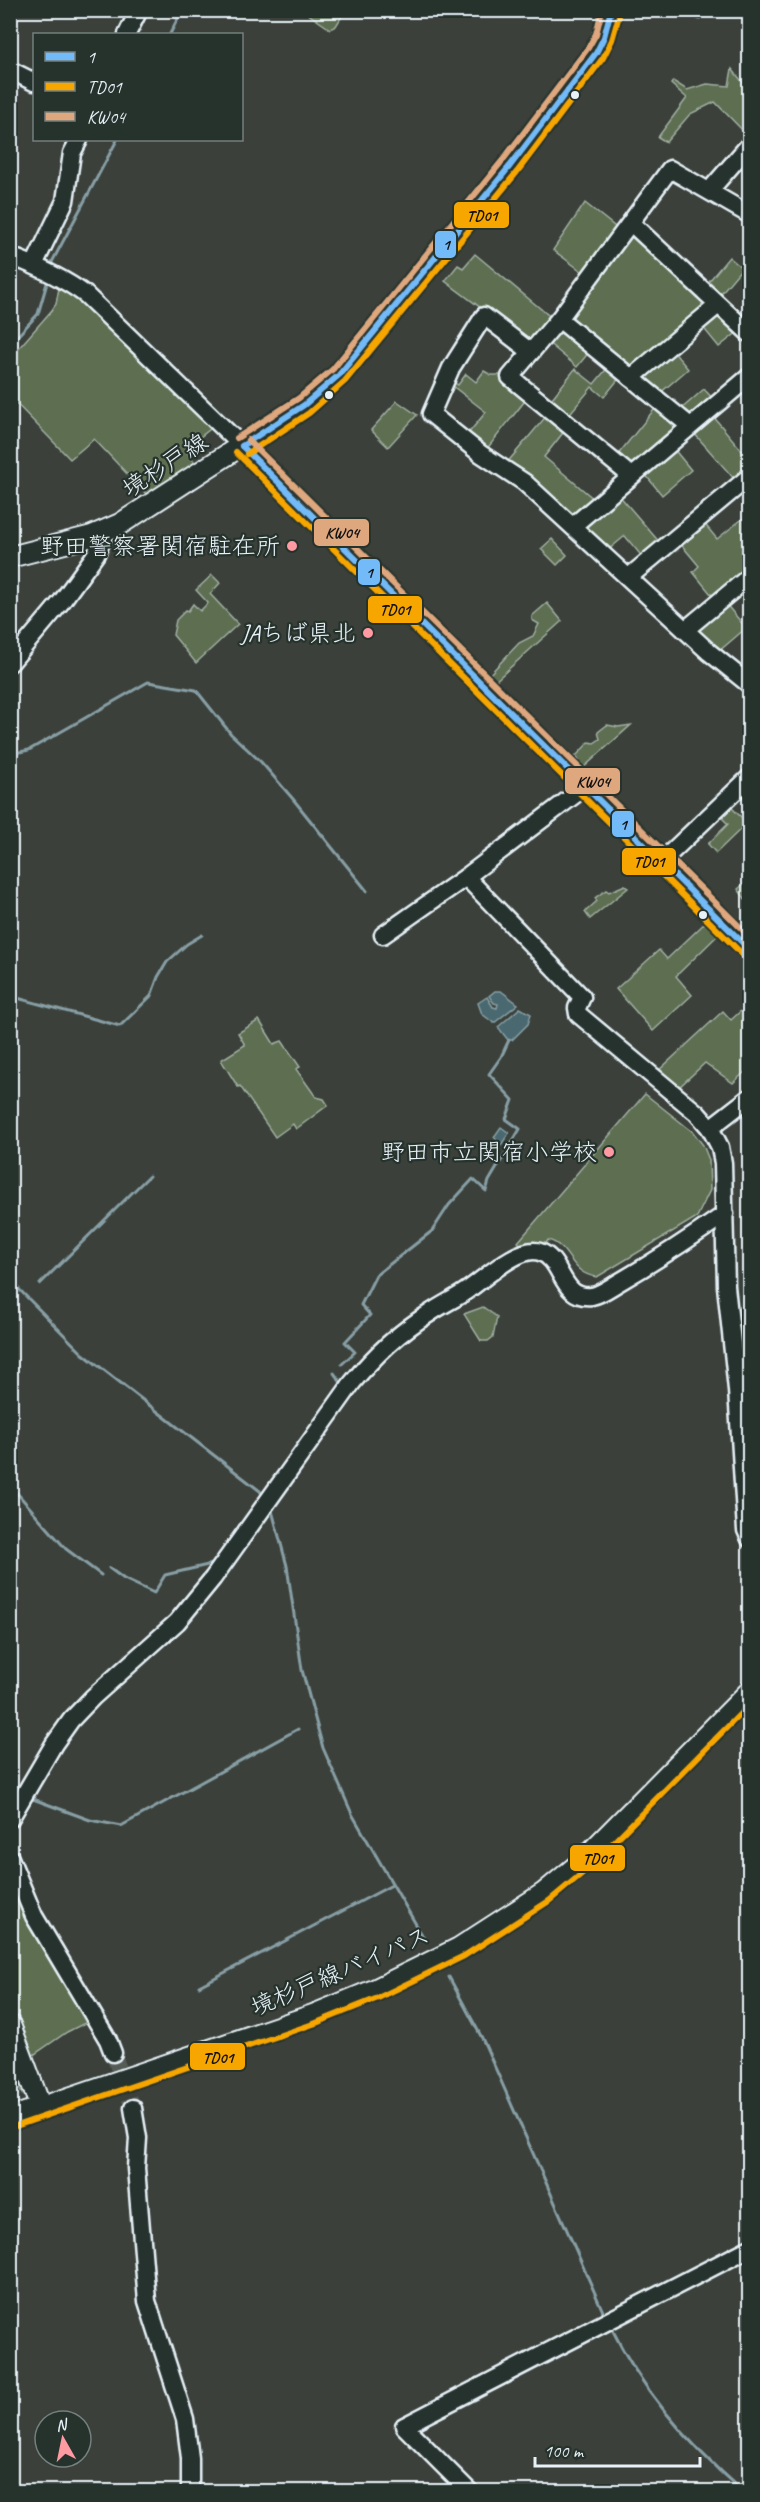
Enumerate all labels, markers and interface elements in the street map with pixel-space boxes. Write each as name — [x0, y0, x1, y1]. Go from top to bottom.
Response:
legend — [33, 33, 243, 141]
text: 1 — [87, 46, 96, 68]
text: TD01 — [87, 76, 123, 98]
unlabelled marker — [569, 89, 581, 101]
text: KW04 — [87, 106, 127, 128]
line badge: TD01 — [453, 201, 510, 229]
text: TD01 — [466, 206, 499, 226]
line badge: 1 — [434, 230, 457, 259]
text: 1 — [442, 235, 451, 255]
unlabelled marker — [323, 389, 335, 401]
street label: 境杉戸線 — [117, 426, 213, 504]
line badge: KW04 — [313, 518, 370, 547]
text: KW04 — [325, 523, 361, 543]
place label: 野田警察署関宿駐在所 — [40, 531, 280, 561]
marker: 野田警察署関宿駐在所 — [285, 539, 299, 553]
line badge: 1 — [357, 558, 381, 586]
text: 1 — [365, 563, 374, 583]
line badge: TD01 — [367, 595, 423, 624]
text: TD01 — [379, 600, 412, 620]
place label: JAちば県北 — [240, 618, 356, 648]
marker: JAちば県北 — [361, 626, 375, 640]
line badge: KW04 — [564, 767, 621, 795]
text: KW04 — [576, 772, 612, 792]
line badge: 1 — [611, 810, 635, 838]
text: 1 — [619, 815, 628, 835]
line badge: TD01 — [621, 847, 677, 876]
text: TD01 — [633, 852, 666, 872]
unlabelled marker — [697, 909, 709, 921]
place label: 野田市立関宿小学校 — [381, 1137, 597, 1167]
marker: 野田市立関宿小学校 — [602, 1145, 616, 1159]
line badge: TD01 — [569, 1844, 626, 1872]
text: TD01 — [582, 1849, 615, 1869]
street label: 境杉戸線バイパス — [246, 1920, 434, 2022]
line badge: TD01 — [189, 2042, 246, 2071]
text: TD01 — [202, 2048, 235, 2068]
north arrow — [33, 2409, 93, 2469]
text: N — [54, 2414, 70, 2436]
scale bar — [535, 2430, 700, 2468]
text: 100 m — [544, 2440, 585, 2462]

